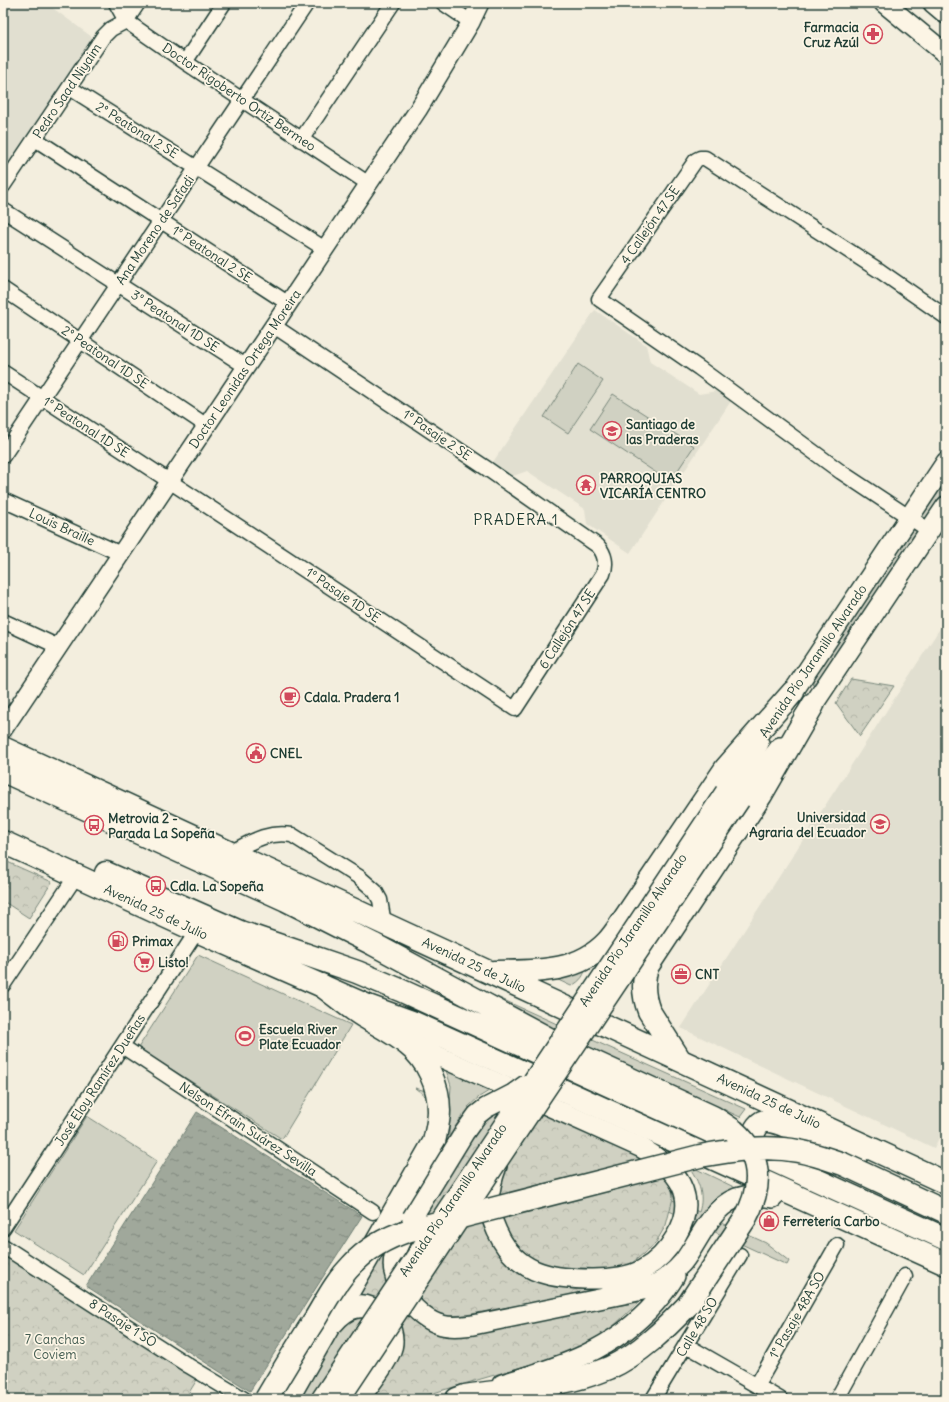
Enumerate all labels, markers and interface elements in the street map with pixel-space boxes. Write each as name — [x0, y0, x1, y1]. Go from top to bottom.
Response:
place label: Farmacia Cruz Azúl — [803, 19, 860, 51]
pharmacy icon: Farmacia Cruz Azúl — [862, 23, 884, 45]
street label: Doctor Rigoberto Ortiz Bermeo — [159, 39, 319, 155]
street label: Pedro Saad Niyaim — [29, 40, 105, 142]
street label: 2° Peatonal 2 SE — [93, 98, 182, 162]
street label: Ana Moreno de Safadi — [112, 172, 198, 288]
street label: 4 Callejón 47 SE — [617, 182, 684, 267]
street label: 1° Peatonal 2 SE — [169, 222, 256, 286]
street label: 3° Peatonal 1D SE — [128, 286, 223, 356]
street label: Doctor Leonidas Ortega Moreira — [185, 286, 305, 452]
street label: 2° Peatonal 1D SE — [58, 322, 152, 393]
street label: 1° Peatonal 1D SE — [40, 393, 133, 461]
street label: 1º Pasaje 2 SE — [399, 406, 475, 464]
place label: Santiago de las Praderas — [626, 416, 699, 448]
school or university icon: Santiago de las Praderas — [601, 420, 623, 442]
place label: PARROQUIAS VICARÍA CENTRO — [600, 470, 706, 502]
temple icon: PARROQUIAS VICARÍA CENTRO — [575, 474, 597, 496]
street label: Louis Braille — [26, 504, 98, 550]
district label: PRADERA 1 — [473, 510, 559, 529]
street label: 1º Pasaje 1D SE — [302, 564, 384, 626]
street label: Avenida Pío Jaramillo Alvarado — [755, 581, 871, 741]
street label: 6 Callejón 47 SE — [535, 586, 599, 672]
cafe icon: Cdala. Pradera 1 — [279, 686, 301, 708]
place label: Cdala. Pradera 1 — [304, 689, 399, 706]
public building icon: CNEL — [245, 742, 267, 764]
place label: CNEL — [270, 745, 302, 762]
place label: Universidad Agraria del Ecuador — [749, 809, 867, 841]
place label: Metrovia 2 - Parada La Sopeña — [108, 810, 216, 842]
school or university icon: Universidad Agraria del Ecuador — [869, 813, 891, 835]
bus stop icon: Metrovia 2 - Parada La Sopeña — [83, 814, 105, 836]
street label: Avenida Pío Jaramillo Alvarado — [575, 850, 691, 1010]
bus stop icon: Cdla. La Sopeña — [145, 875, 167, 897]
place label: Cdla. La Sopeña — [170, 878, 264, 895]
street label: Avenida 25 de Julio — [101, 880, 211, 944]
fuel station icon: Primax — [107, 930, 129, 952]
place label: Primax — [132, 933, 174, 950]
street label: Avenida 25 de Julio — [419, 933, 529, 997]
supermarket icon: Listo! — [133, 951, 155, 973]
place label: Listo! — [158, 954, 189, 971]
office icon: CNT — [670, 963, 692, 985]
place label: CNT — [695, 966, 720, 983]
street label: José Eloy Ramírez Dueñas — [51, 1011, 149, 1149]
place label: Escuela River Plate Ecuador — [259, 1021, 341, 1053]
sports icon: Escuela River Plate Ecuador — [234, 1025, 256, 1047]
street label: Avenida 25 de Julio — [714, 1069, 824, 1133]
street label: Nelson Efraìn Suárez Sevilla — [176, 1078, 320, 1180]
street label: Avenida Pío Jaramillo Alvarado — [395, 1120, 511, 1280]
shop icon: Ferretería Carbo — [758, 1210, 780, 1232]
place label: Ferretería Carbo — [783, 1213, 880, 1230]
street label: 1° Pasaje 48A SO — [765, 1268, 829, 1362]
street label: Calle 48 SO — [672, 1294, 722, 1360]
street label: 8 Pasaje 1 SO — [86, 1295, 160, 1351]
park label: 7 Canchas Coviem — [25, 1331, 85, 1363]

